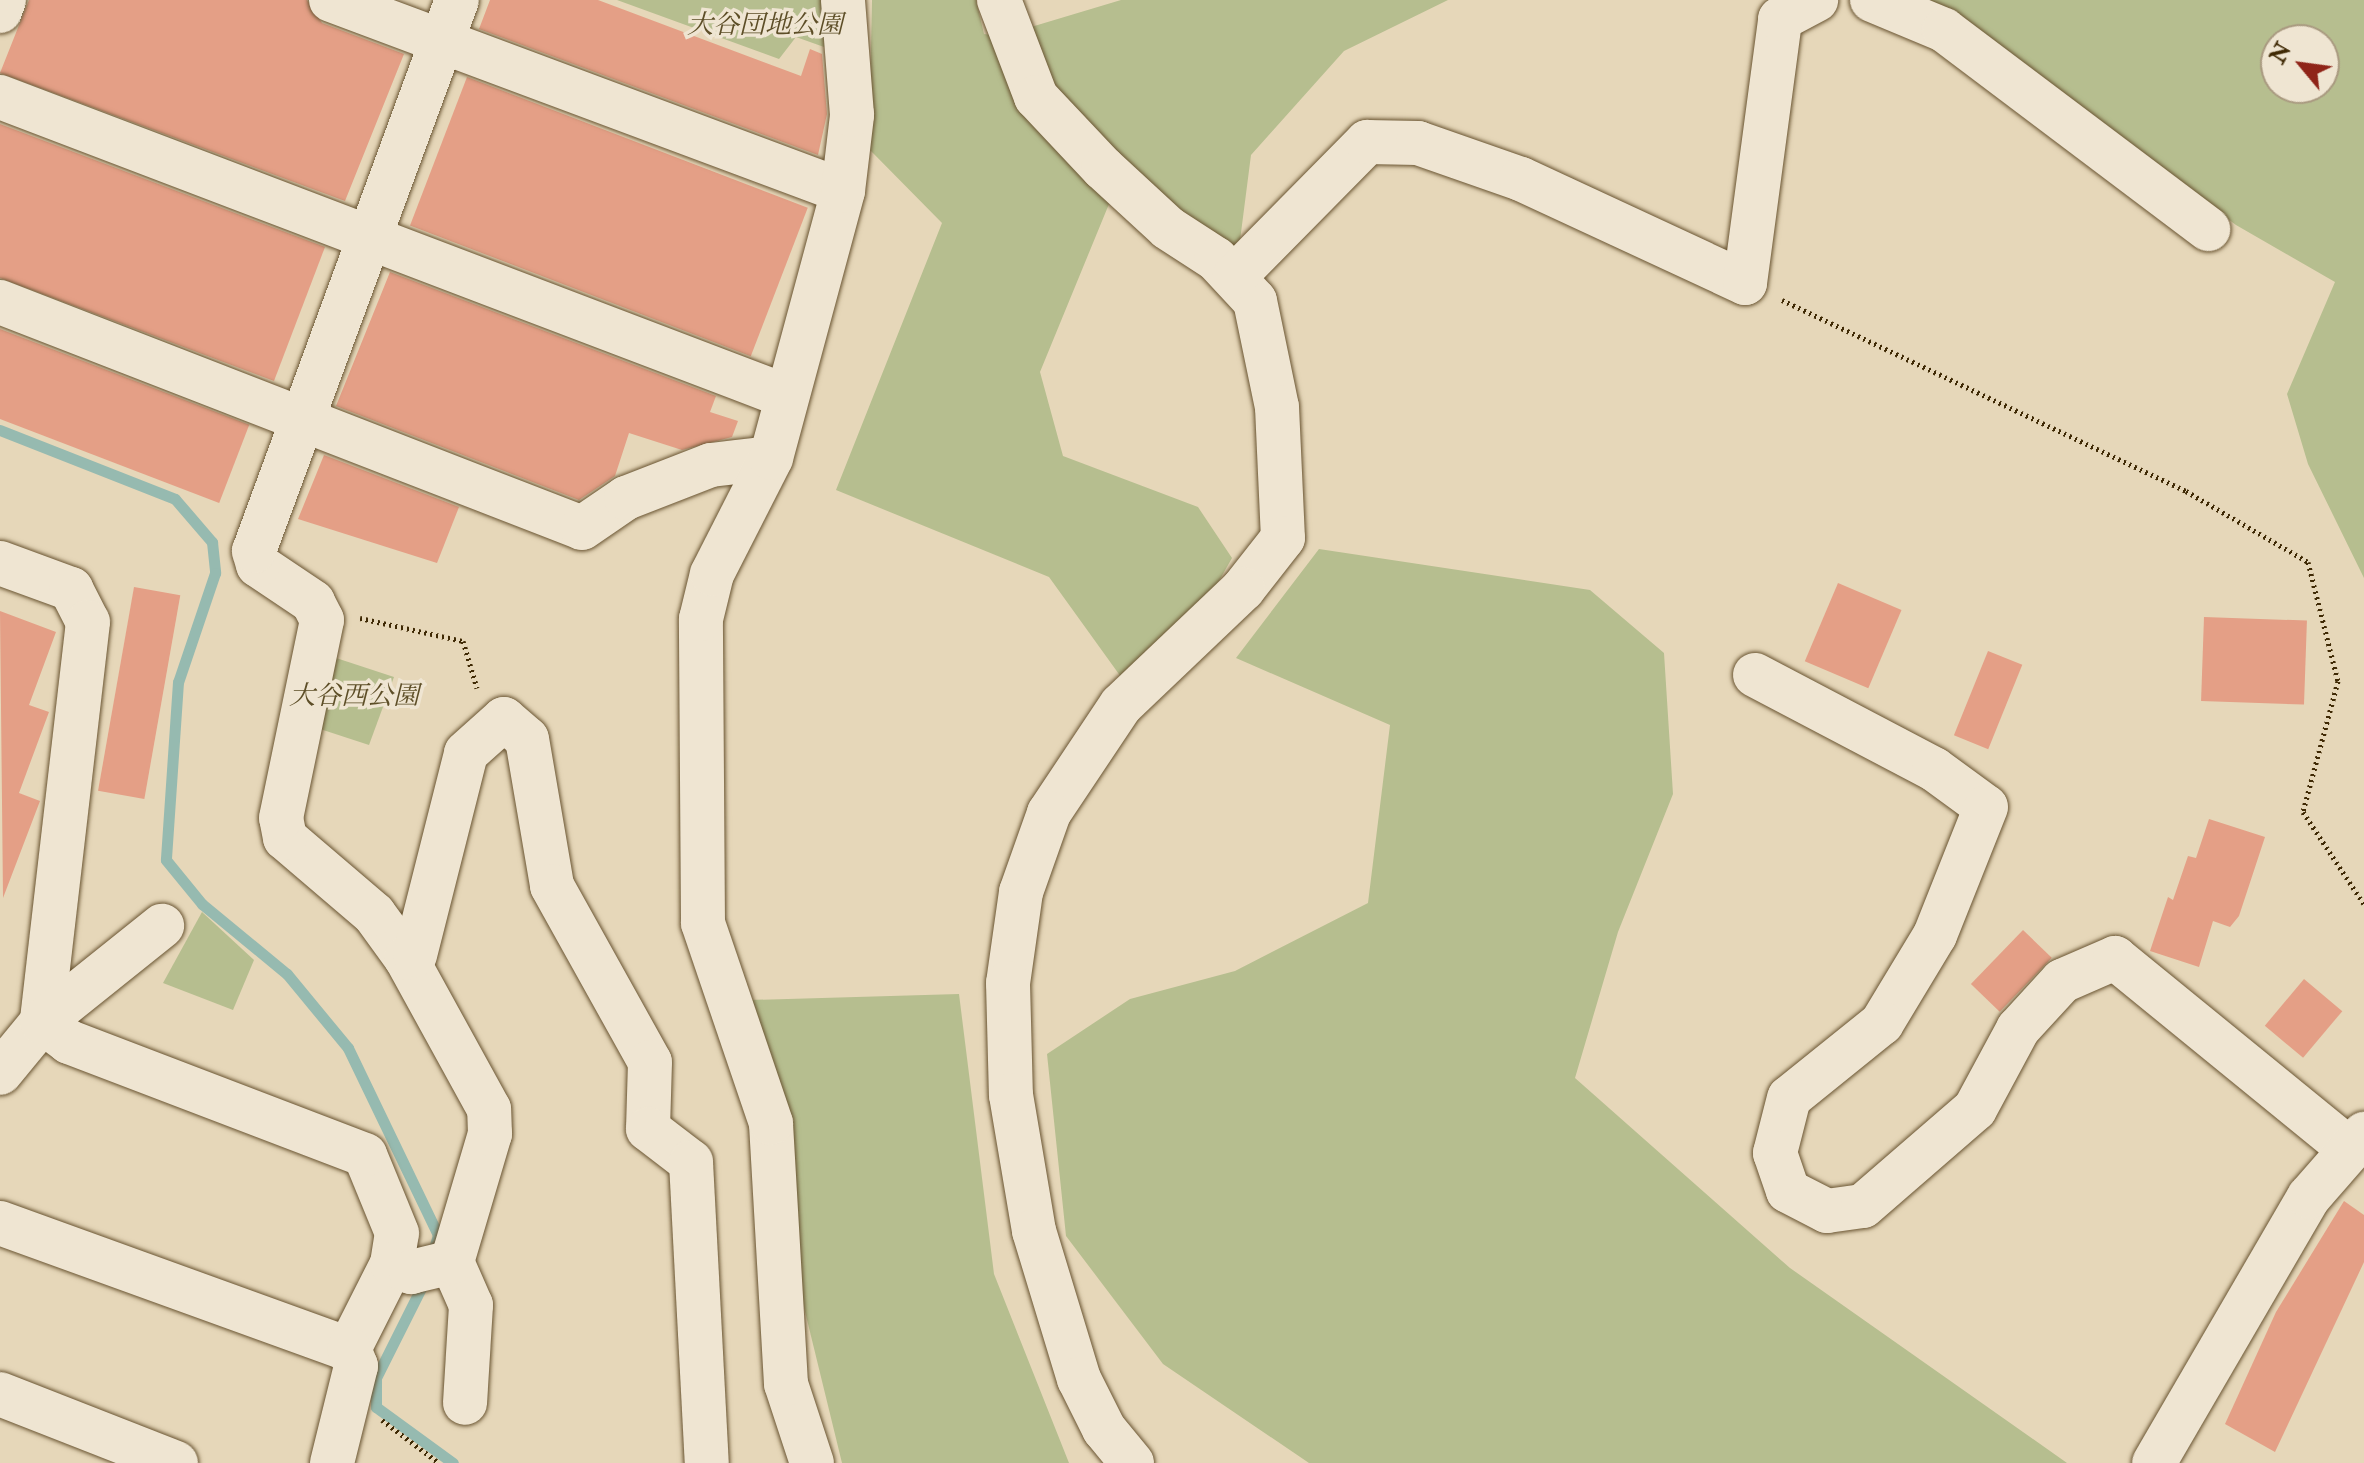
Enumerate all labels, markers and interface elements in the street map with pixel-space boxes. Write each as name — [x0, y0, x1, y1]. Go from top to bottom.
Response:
park label: 大谷団地公園 — [687, 10, 843, 42]
north arrow — [2260, 24, 2340, 104]
text: N — [2264, 38, 2298, 69]
park label: 大谷西公園 — [289, 681, 419, 713]

